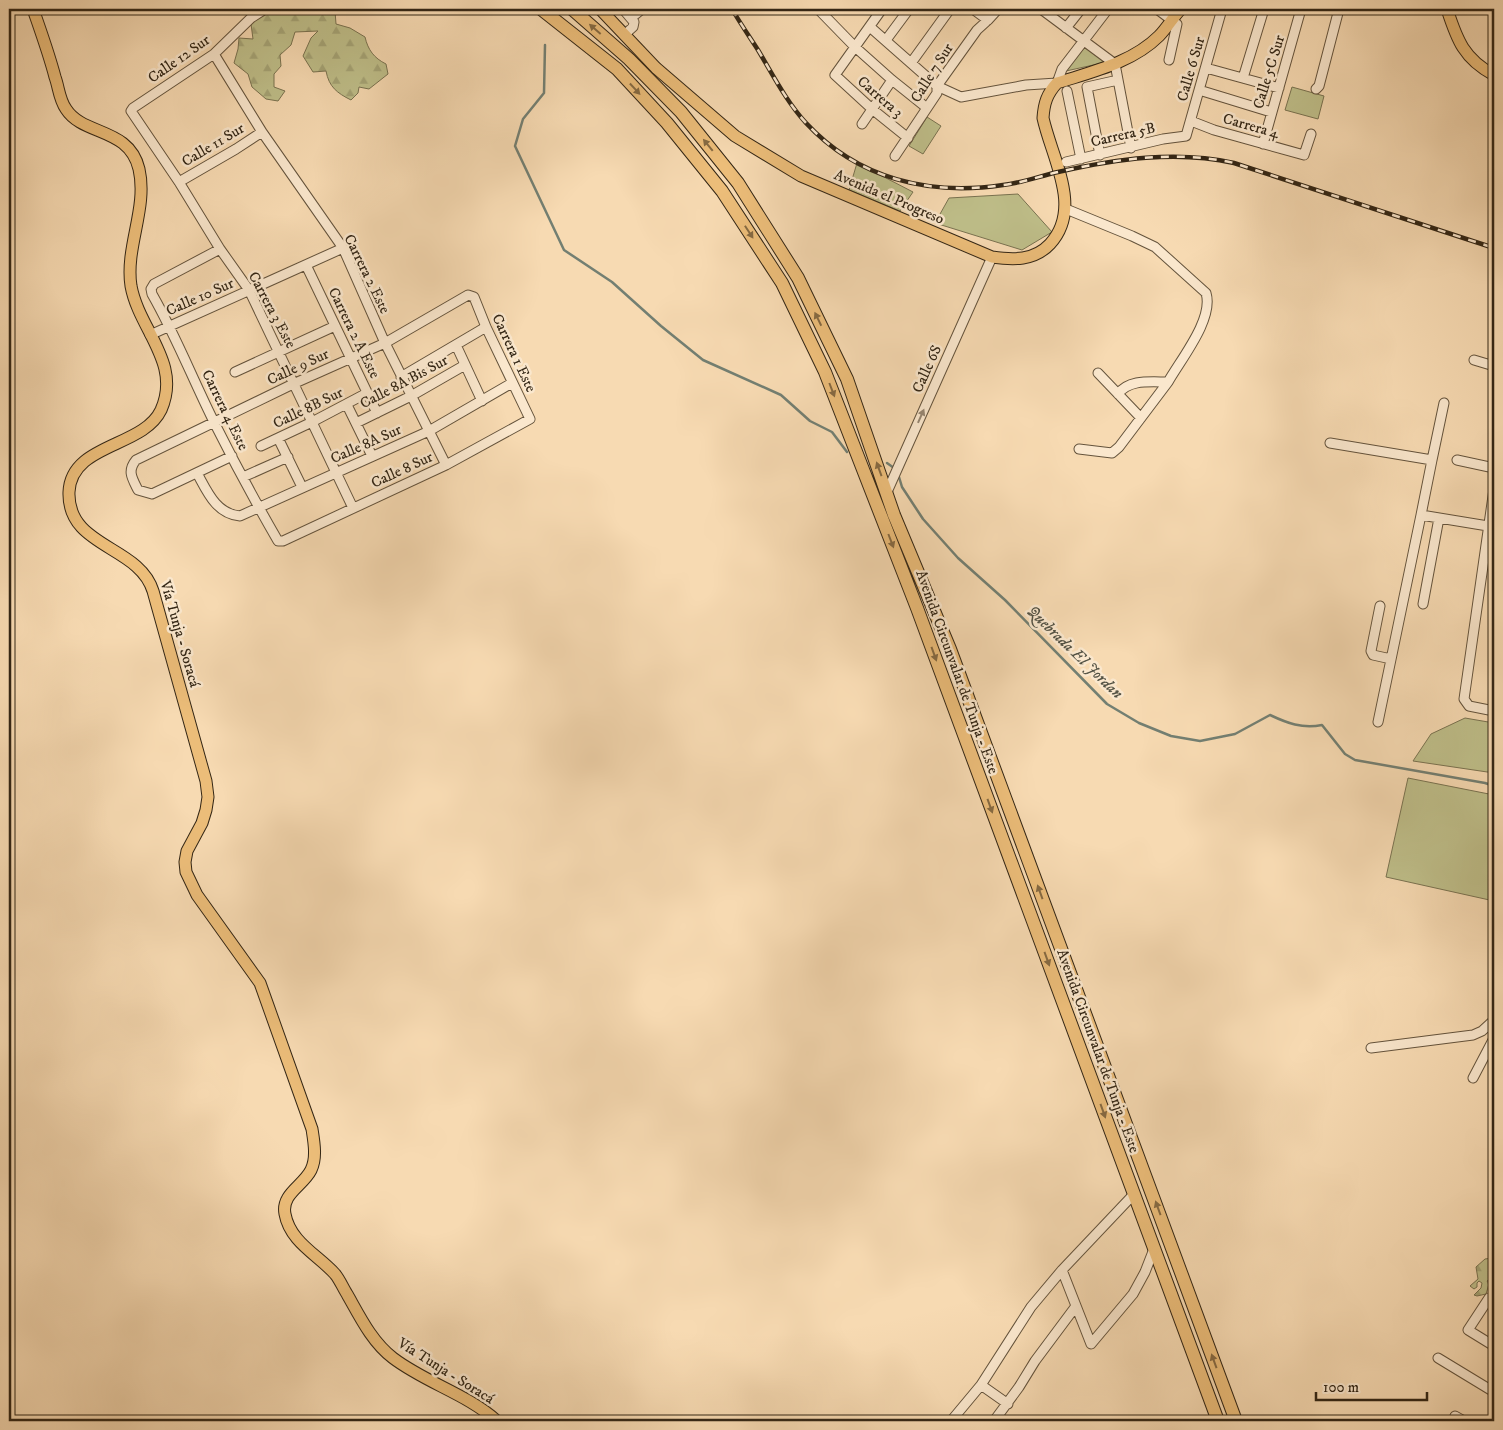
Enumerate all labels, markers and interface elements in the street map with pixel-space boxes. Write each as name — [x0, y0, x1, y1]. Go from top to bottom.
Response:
one-way arrow — [589, 23, 602, 34]
street label: Calle 12 Sur — [144, 30, 214, 87]
street label: Calle 5C Sur — [1249, 32, 1289, 111]
street label: Calle 6 Sur — [1173, 34, 1209, 104]
street label: Calle 7 Sur — [906, 39, 958, 106]
street label: Carrera 3 — [853, 72, 907, 122]
one-way arrow — [629, 82, 641, 94]
street label: Carrera 4 — [1221, 109, 1282, 143]
street label: Carrera 5B — [1089, 118, 1157, 152]
street label: Calle 11 Sur — [178, 119, 248, 171]
one-way arrow — [702, 139, 713, 152]
street label: Avenida el Progreso — [831, 165, 947, 229]
one-way arrow — [744, 225, 753, 239]
street label: Carrera 2 Este — [340, 231, 394, 317]
street label: Carrera 3 Este — [244, 268, 300, 352]
street label: Calle 10 Sur — [163, 273, 237, 320]
street label: Carrera 2 A Este — [324, 284, 384, 382]
street label: Carrera 1 Este — [488, 311, 540, 395]
one-way arrow — [813, 312, 821, 326]
street label: Calle 6S — [908, 342, 946, 396]
street label: Calle 9 Sur — [264, 344, 332, 390]
street label: Calle 8A Bis Sur — [357, 351, 452, 413]
street label: Carrera 4 Este — [197, 367, 253, 453]
street label: Calle 8B Sur — [270, 383, 347, 433]
one-way arrow — [828, 383, 836, 398]
one-way arrow — [918, 409, 926, 423]
street label: Calle 8A Sur — [328, 420, 405, 468]
street label: Calle 8 Sur — [368, 447, 436, 493]
one-way arrow — [875, 461, 883, 476]
one-way arrow — [888, 534, 895, 549]
street label: Avenida Circunvalar de Tunja - Este — [911, 567, 1003, 777]
street label: Vía Tunja - Soracá — [155, 577, 204, 690]
water label: Quebrada El Jordan — [1023, 601, 1127, 703]
one-way arrow — [930, 647, 938, 662]
one-way arrow — [986, 799, 994, 814]
one-way arrow — [1036, 884, 1044, 899]
street label: Avenida Circunvalar de Tunja - Este — [1052, 946, 1144, 1156]
one-way arrow — [1043, 951, 1051, 966]
one-way arrow — [1099, 1104, 1107, 1119]
one-way arrow — [1154, 1200, 1162, 1215]
street label: Vía Tunja - Soracá — [393, 1333, 498, 1409]
one-way arrow — [1210, 1353, 1217, 1368]
scale bar — [1316, 1370, 1427, 1402]
text: 100 m — [1323, 1378, 1359, 1397]

